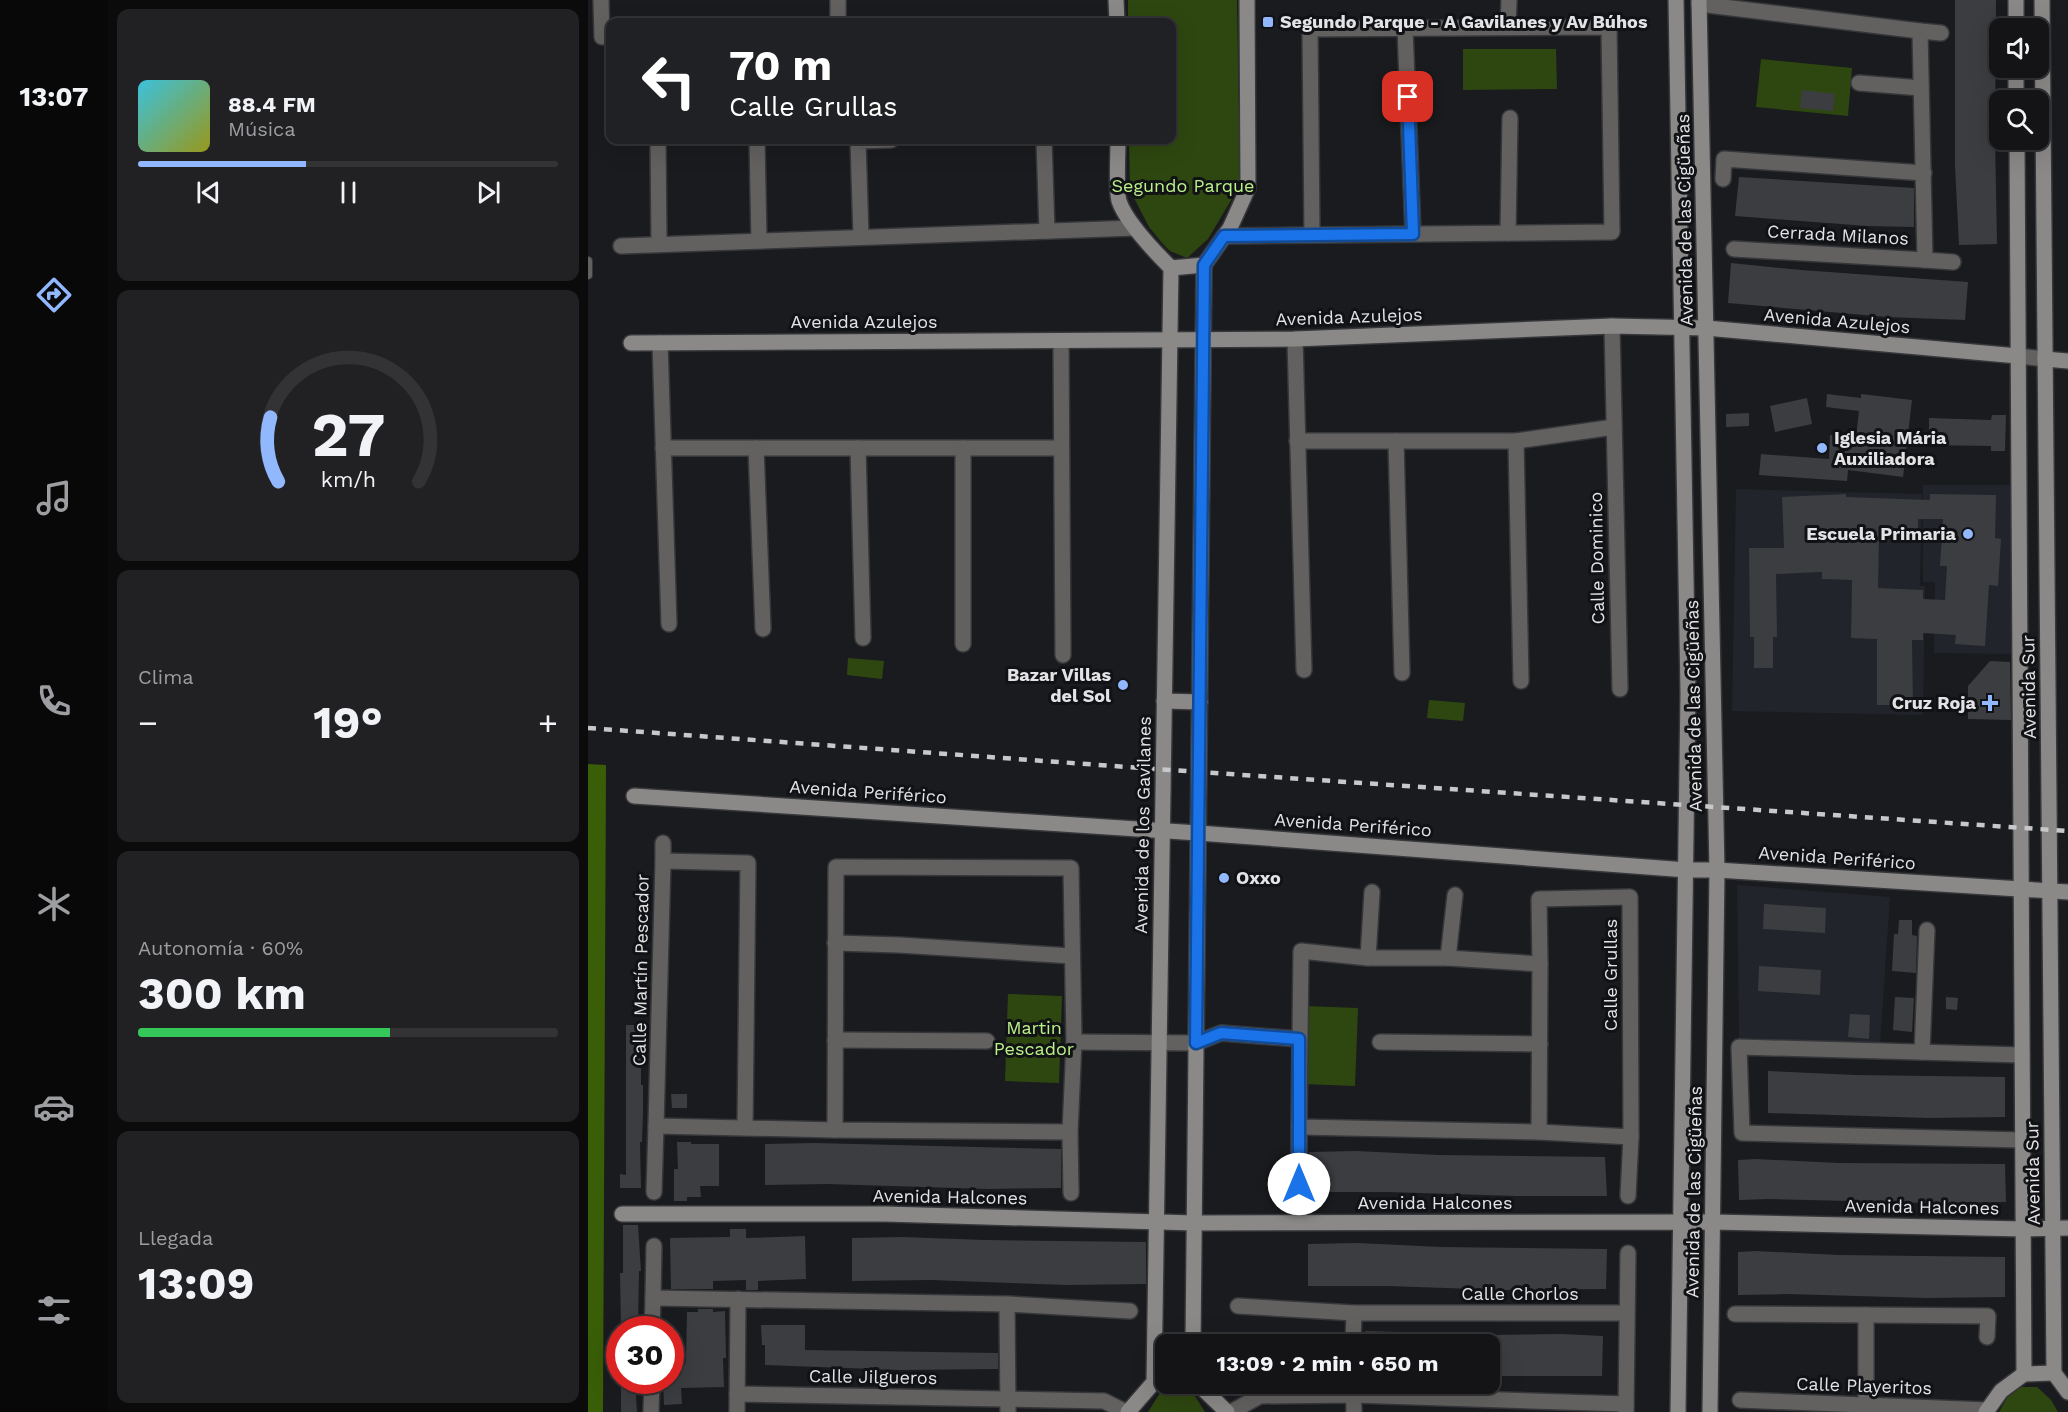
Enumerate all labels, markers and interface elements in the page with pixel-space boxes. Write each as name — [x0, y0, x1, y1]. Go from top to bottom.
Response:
place label: Segundo Parque - A Gavilanes y Av Búhos — [1280, 11, 1648, 32]
marker: Segundo Parque - A Gavilanes y Av Búhos — [1261, 15, 1275, 29]
map controls — [1989, 18, 2049, 150]
button: sound — [1989, 18, 2049, 78]
text: 70 m — [729, 41, 832, 90]
icon: left — [630, 42, 708, 120]
pin — [1382, 71, 1433, 122]
icon: arrive — [1391, 80, 1424, 113]
text: 13:07 — [20, 81, 88, 113]
button: search — [1989, 90, 2049, 150]
text: Calle Grullas — [729, 91, 897, 123]
text: 88.4 FM — [228, 92, 316, 117]
street label: Avenida de las Cigüeñas — [1672, 114, 1697, 326]
text: Música — [228, 117, 296, 141]
park label: Segundo Parque — [1112, 175, 1254, 196]
icon: previous — [192, 176, 225, 209]
icon: pause — [332, 176, 365, 209]
icon: next — [472, 176, 505, 209]
street label: Cerrada Milanos — [1767, 220, 1909, 249]
icon: directions — [33, 274, 75, 316]
street label: Avenida Azulejos — [1275, 303, 1423, 330]
street label: Avenida Azulejos — [1763, 304, 1911, 337]
street label: Avenida Azulejos — [790, 311, 938, 332]
text: 27 — [311, 399, 385, 472]
place label: Iglesia Mária Auxiliadora — [1834, 427, 1947, 469]
marker: Iglesia Mária Auxiliadora — [1815, 441, 1829, 455]
text: km/h — [320, 468, 376, 493]
icon: music — [33, 477, 75, 519]
street label: Calle Dominico — [1585, 492, 1608, 624]
place label: Escuela Primaria — [1806, 523, 1957, 544]
marker: Escuela Primaria — [1961, 527, 1975, 541]
street label: Avenida de las Cigüeñas — [1681, 600, 1706, 812]
street label: Avenida Sur — [2017, 635, 2040, 739]
place label: Bazar Villas del Sol — [1007, 664, 1111, 706]
text: Clima — [138, 665, 194, 689]
marker: Bazar Villas del Sol — [1116, 678, 1130, 692]
icon: phone — [33, 680, 75, 722]
place label: Cruz Roja — [1892, 692, 1977, 713]
marker: Cruz Roja — [1981, 694, 1999, 712]
text: 19° — [313, 696, 383, 749]
text: − — [138, 703, 158, 742]
text: + — [538, 703, 558, 742]
street label: Avenida de los Gavilanes — [1130, 716, 1155, 934]
street label: Avenida Periférico — [789, 776, 947, 807]
street label: Avenida Periférico — [1274, 809, 1432, 840]
street label: Avenida Periférico — [1758, 842, 1916, 873]
place label: Oxxo — [1236, 867, 1281, 888]
marker: Oxxo — [1217, 871, 1231, 885]
street label: Calle Martín Pescador — [628, 874, 653, 1066]
icon: climate — [33, 883, 75, 925]
street label: Calle Grullas — [1600, 919, 1621, 1031]
text: Autonomía · 60% — [138, 936, 303, 960]
text: 300 km — [138, 967, 306, 1020]
park label: Martin Pescador — [994, 1017, 1074, 1059]
icon: car — [33, 1086, 75, 1128]
street label: Avenida de las Cigüeñas — [1681, 1086, 1706, 1298]
street label: Avenida Sur — [2021, 1121, 2044, 1225]
position arrow — [1267, 1152, 1331, 1216]
street label: Avenida Halcones — [872, 1185, 1028, 1208]
street label: Avenida Halcones — [1358, 1192, 1512, 1213]
street label: Avenida Halcones — [1844, 1195, 2000, 1218]
text: Llegada — [138, 1226, 213, 1250]
text: 13:09 — [138, 1257, 254, 1310]
street label: Calle Chorlos — [1461, 1283, 1579, 1304]
icon: filters — [33, 1289, 75, 1331]
speed limit sign: 30 — [606, 1316, 684, 1394]
text: 13:09 · 2 min · 650 m — [1217, 1351, 1438, 1376]
street label: Calle Jilgueros — [809, 1365, 937, 1388]
street label: Calle Playeritos — [1796, 1373, 1932, 1398]

